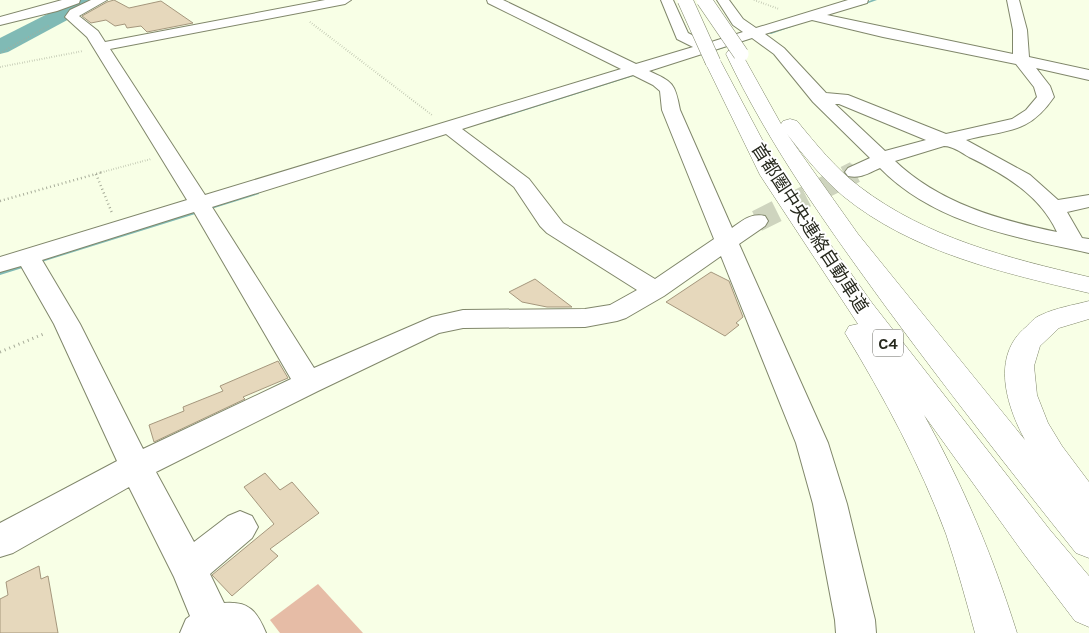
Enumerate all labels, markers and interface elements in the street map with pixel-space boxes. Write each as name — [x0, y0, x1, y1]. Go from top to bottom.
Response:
street label: 首都圏中央連絡自動車道 — [747, 139, 873, 317]
road number: C4 — [873, 329, 903, 356]

